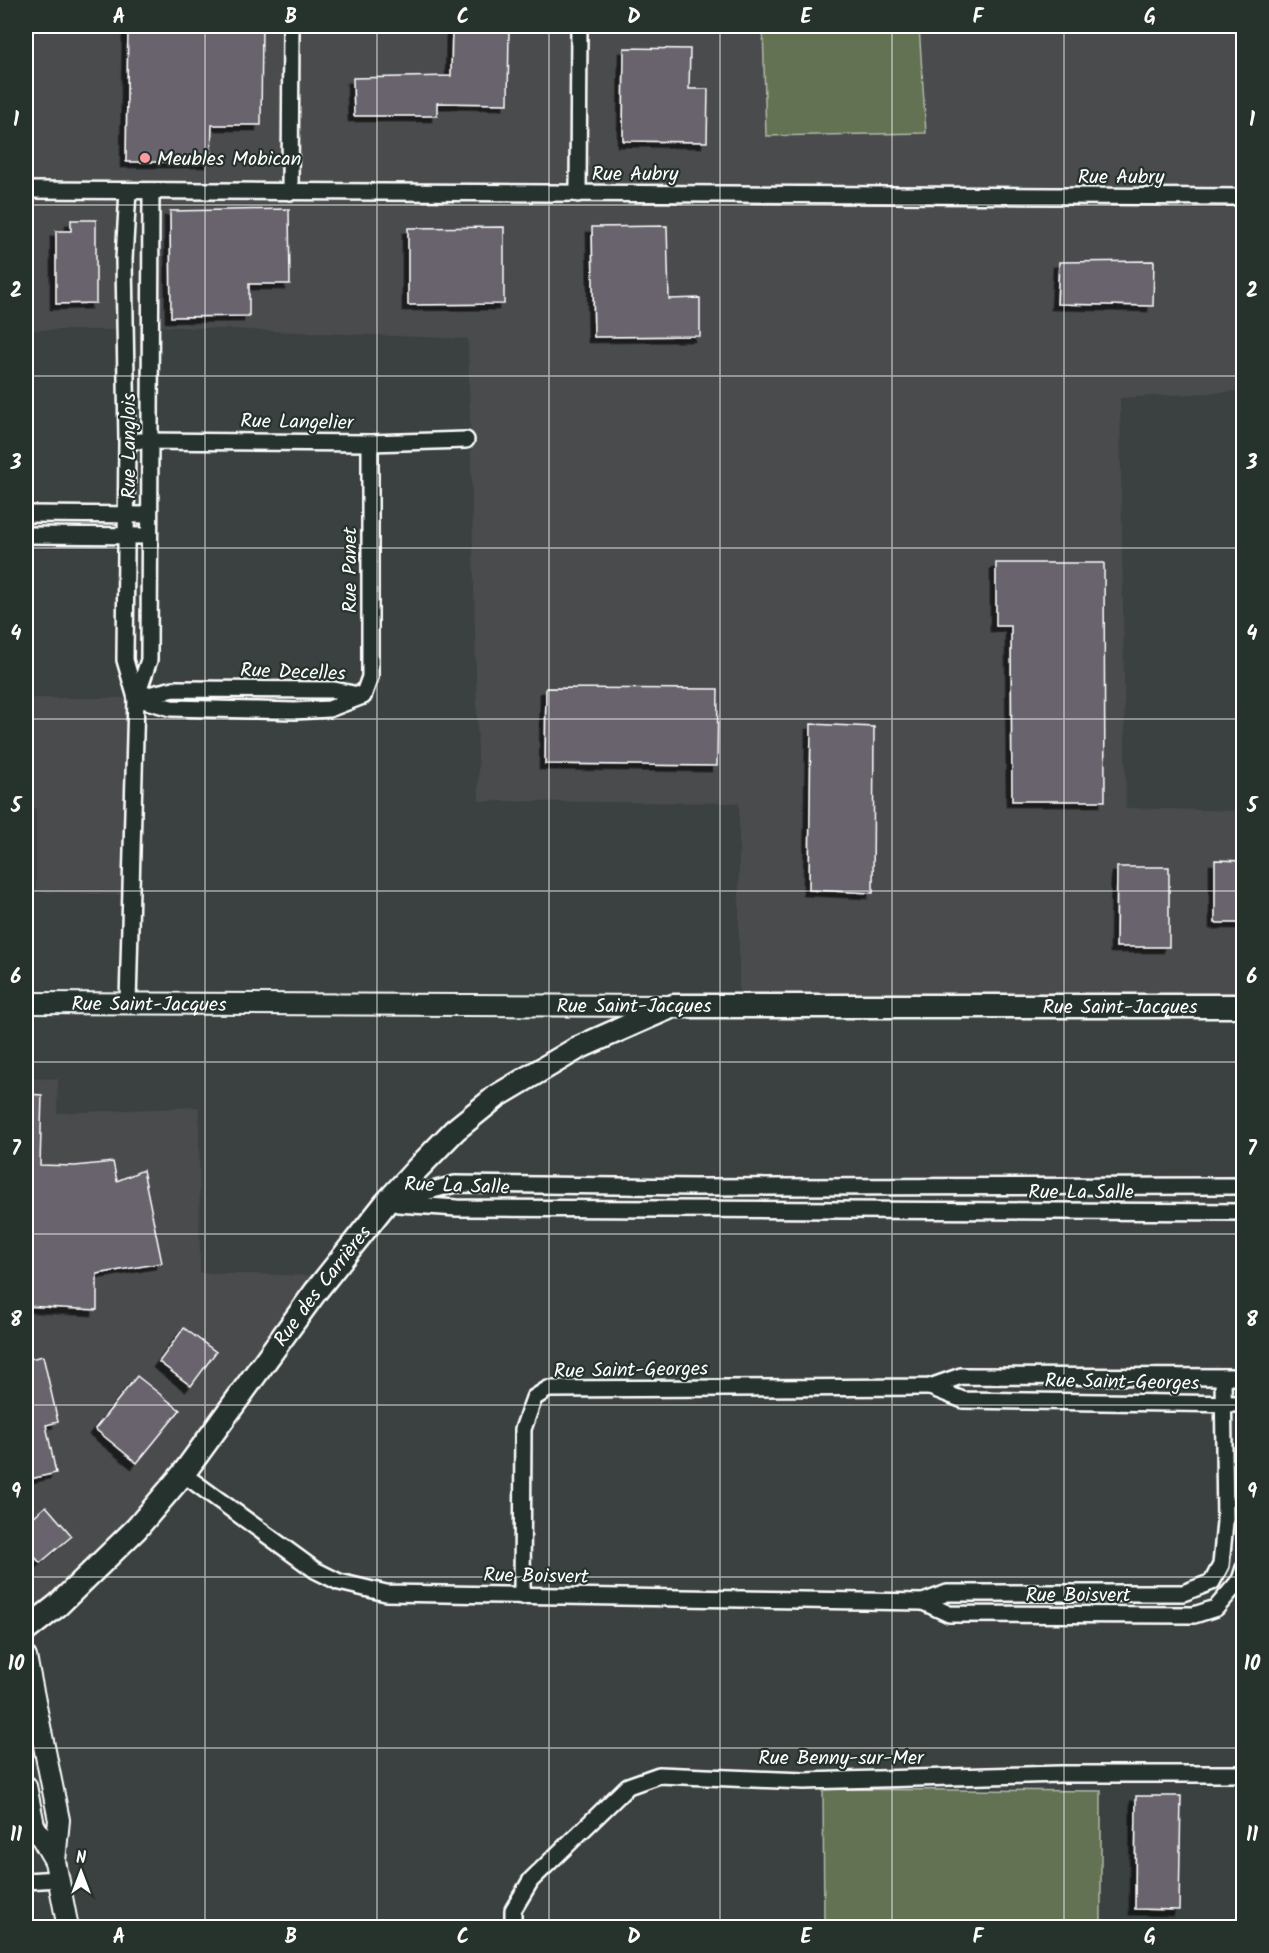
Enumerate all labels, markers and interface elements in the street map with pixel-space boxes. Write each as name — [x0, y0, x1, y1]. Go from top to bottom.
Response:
text: A — [113, 2, 125, 34]
text: B — [285, 2, 297, 34]
text: C — [457, 2, 469, 34]
text: D — [627, 2, 641, 34]
text: E — [800, 2, 812, 34]
text: F — [973, 2, 985, 34]
text: G — [1144, 2, 1156, 34]
text: 1 — [13, 105, 19, 137]
text: 1 — [1249, 105, 1255, 137]
place label: Meubles Mobican — [157, 144, 301, 176]
marker: Meubles Mobican — [138, 151, 152, 165]
street label: Rue Aubry — [592, 159, 679, 191]
street label: Rue Aubry — [1078, 162, 1165, 194]
text: 2 — [10, 276, 22, 308]
text: 2 — [1246, 276, 1258, 308]
street label: Rue Langlois — [114, 393, 146, 499]
street label: Rue Langelier — [240, 406, 355, 440]
text: 3 — [10, 448, 22, 480]
text: 3 — [1246, 448, 1258, 480]
street label: Rue Panet — [335, 527, 367, 613]
text: 4 — [11, 619, 22, 651]
text: 4 — [1247, 619, 1258, 651]
street label: Rue Decelles — [240, 655, 347, 691]
text: 5 — [10, 791, 23, 823]
text: 5 — [1246, 791, 1259, 823]
text: 6 — [11, 962, 22, 994]
text: 6 — [1247, 962, 1258, 994]
street label: Rue Saint-Jacques — [71, 989, 227, 1022]
street label: Rue Saint-Jacques — [557, 991, 712, 1023]
street label: Rue Saint-Jacques — [1042, 992, 1198, 1024]
text: 7 — [11, 1134, 21, 1166]
text: 7 — [1247, 1134, 1257, 1166]
street label: Rue La Salle — [404, 1169, 510, 1205]
street label: Rue La Salle — [1028, 1177, 1134, 1209]
street label: Rue des Carrières — [266, 1219, 381, 1354]
text: 8 — [10, 1305, 22, 1337]
text: 8 — [1246, 1305, 1258, 1337]
street label: Rue Saint-Georges — [553, 1354, 709, 1388]
street label: Rue Saint-Georges — [1044, 1366, 1200, 1400]
text: 9 — [11, 1477, 21, 1509]
text: 9 — [1247, 1477, 1257, 1509]
street label: Rue Boisvert — [483, 1560, 589, 1594]
street label: Rue Boisvert — [1025, 1580, 1131, 1612]
text: 10 — [8, 1649, 25, 1681]
text: 10 — [1244, 1649, 1261, 1681]
street label: Rue Benny-sur-Mer — [758, 1743, 925, 1775]
text: 11 — [10, 1820, 22, 1852]
text: 11 — [1246, 1820, 1258, 1852]
north arrow — [51, 1842, 111, 1902]
text: N — [76, 1846, 86, 1871]
text: A — [113, 1922, 125, 1953]
text: B — [285, 1922, 297, 1953]
text: C — [457, 1922, 469, 1953]
text: D — [627, 1922, 641, 1953]
text: E — [800, 1922, 812, 1953]
text: F — [973, 1922, 985, 1953]
text: G — [1144, 1922, 1156, 1953]

